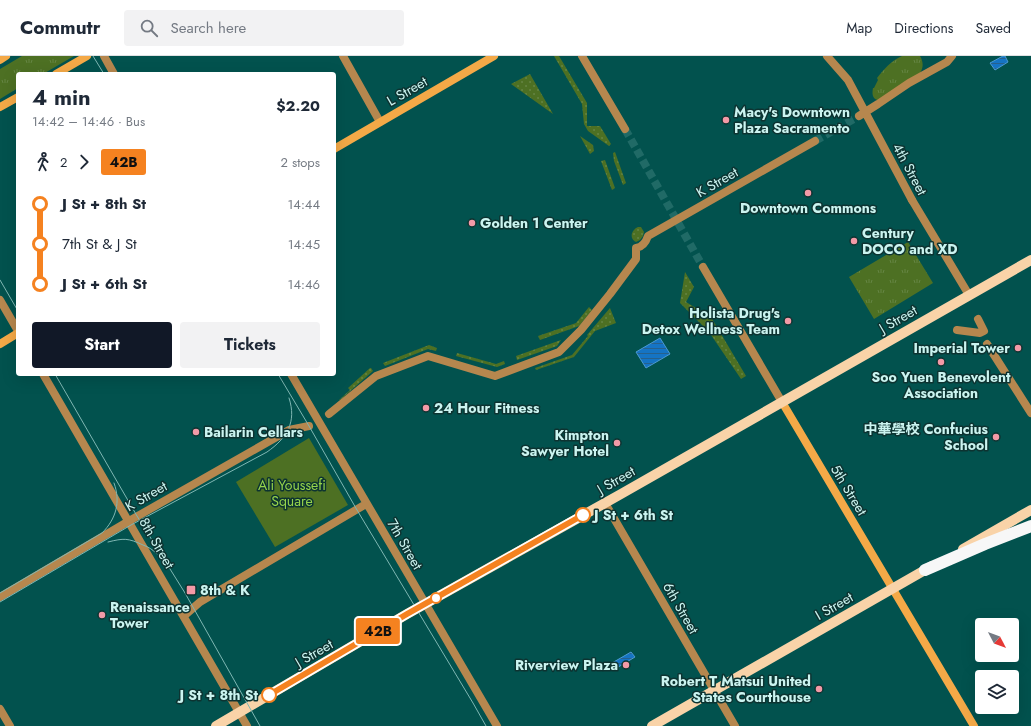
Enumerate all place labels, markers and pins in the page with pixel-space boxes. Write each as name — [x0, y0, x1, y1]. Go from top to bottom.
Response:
place label: Macy's Downtown Plaza Sacramento — [734, 102, 850, 138]
marker: Macy's Downtown Plaza Sacramento — [721, 115, 731, 125]
marker: Downtown Commons — [803, 188, 813, 198]
place label: Downtown Commons — [740, 198, 877, 218]
place label: Golden 1 Center — [480, 213, 588, 233]
marker: Golden 1 Center — [467, 218, 477, 228]
place label: Century DOCO and XD — [862, 223, 958, 259]
marker: Century DOCO and XD — [849, 236, 859, 246]
place label: Holista Drug's Detox Wellness Team — [642, 303, 781, 339]
marker: Holista Drug's Detox Wellness Team — [783, 316, 793, 326]
place label: Imperial Tower — [914, 338, 1010, 358]
marker: Imperial Tower — [1013, 343, 1023, 353]
marker: Soo Yuen Benevolent Association — [936, 357, 946, 367]
place label: Soo Yuen Benevolent Association — [872, 367, 1011, 403]
place label: 24 Hour Fitness — [434, 398, 540, 418]
marker: 24 Hour Fitness — [421, 403, 431, 413]
place label: 中華學校 Confucius School — [864, 419, 989, 455]
place label: Bailarin Cellars — [204, 422, 304, 442]
place label: Kimpton Sawyer Hotel — [521, 425, 609, 461]
marker: Bailarin Cellars — [191, 427, 201, 437]
marker: 中華學校 Confucius School — [991, 432, 1001, 442]
marker: Kimpton Sawyer Hotel — [612, 438, 622, 448]
place label: J St + 6th St — [591, 505, 674, 525]
marker: J St + 6th St — [575, 507, 591, 523]
place label: 8th & K — [200, 580, 250, 600]
marker: 8th & K — [185, 584, 197, 596]
unlabelled marker — [430, 592, 442, 604]
place label: Renaissance Tower — [110, 597, 190, 633]
marker: Renaissance Tower — [97, 610, 107, 620]
place label: Riverview Plaza — [515, 655, 618, 675]
marker: Riverview Plaza — [621, 660, 631, 670]
place label: Robert T Matsui United States Courthouse — [661, 671, 811, 707]
marker: Robert T Matsui United States Courthouse — [814, 684, 824, 694]
place label: J St + 8th St — [177, 685, 259, 705]
marker: J St + 8th St — [261, 687, 277, 703]

